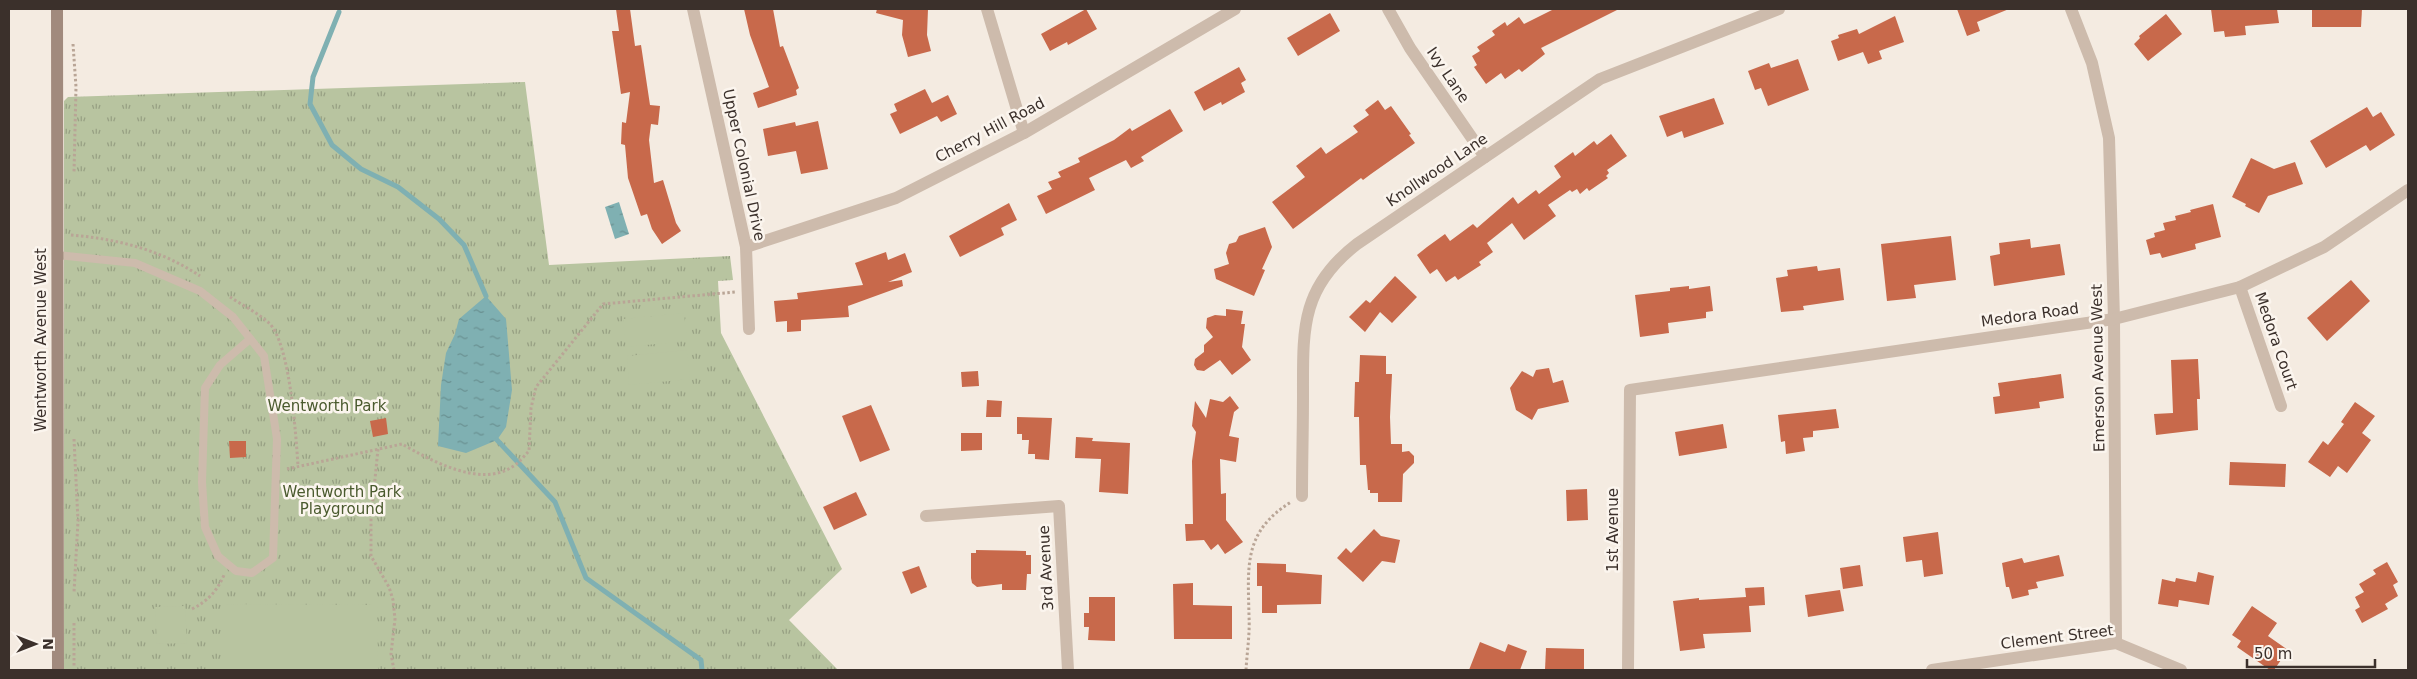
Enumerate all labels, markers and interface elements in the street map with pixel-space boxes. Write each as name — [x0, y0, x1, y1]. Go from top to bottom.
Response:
street label: Ivy Lane — [1423, 44, 1473, 106]
street label: Upper Colonial Drive — [719, 87, 769, 243]
street label: Cherry Hill Road — [932, 94, 1048, 166]
street label: Knollwood Lane — [1383, 130, 1491, 210]
street label: Wentworth Avenue West — [32, 248, 50, 432]
street label: Emerson Avenue West — [2088, 284, 2108, 452]
street label: Medora Court — [2251, 290, 2301, 392]
street label: Medora Road — [1980, 299, 2080, 331]
park label: Wentworth Park — [268, 397, 387, 415]
park label: Wentworth Park Playground — [283, 483, 402, 518]
street label: 1st Avenue — [1604, 488, 1622, 572]
street label: 3rd Avenue — [1035, 525, 1057, 611]
north arrow — [10, 619, 60, 669]
street label: Clement Street — [2000, 621, 2115, 653]
scale bar — [2247, 636, 2374, 668]
text: N — [40, 638, 56, 650]
text: 50 m — [2254, 645, 2292, 663]

